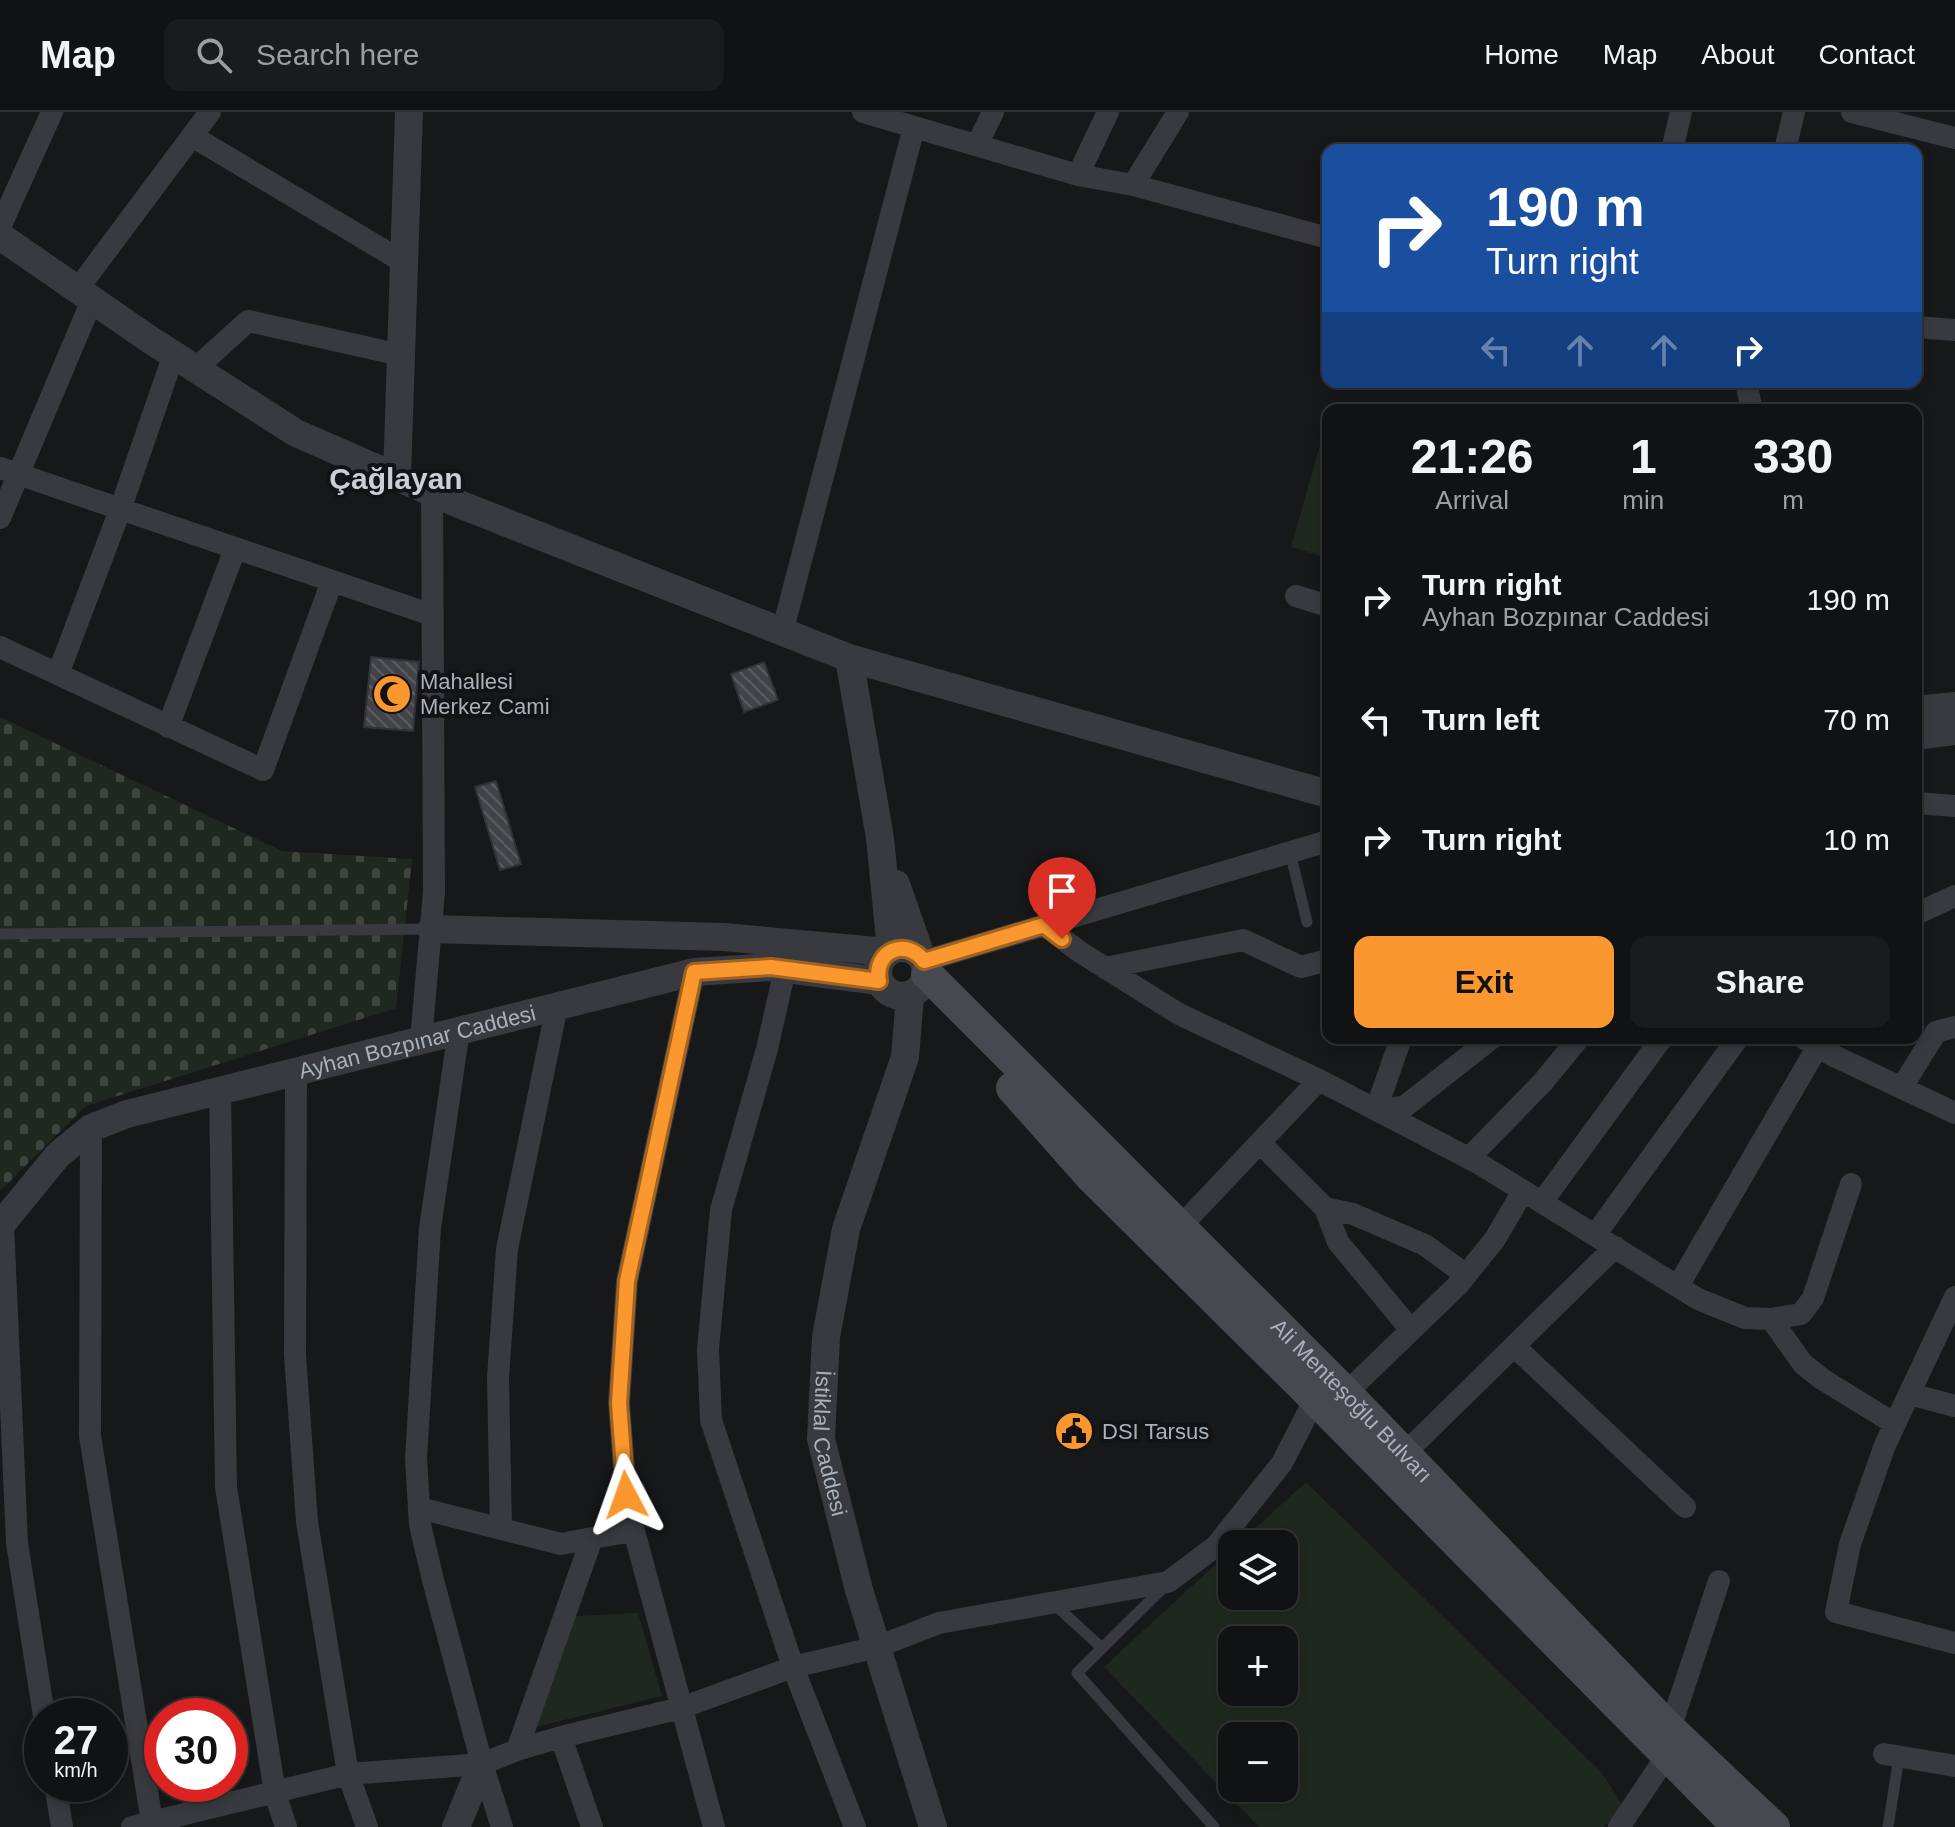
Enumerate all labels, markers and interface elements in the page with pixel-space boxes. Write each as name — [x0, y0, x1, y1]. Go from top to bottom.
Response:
search box — [164, 19, 724, 91]
icon: search — [192, 33, 236, 77]
text: Map — [40, 34, 116, 76]
text: Search here — [256, 38, 419, 71]
text: Home — [1484, 39, 1559, 70]
text: Map — [1603, 39, 1657, 70]
text: About — [1701, 39, 1775, 70]
text: Contact — [1819, 39, 1915, 70]
text: 190 m — [1486, 175, 1645, 238]
icon: right — [1354, 176, 1458, 280]
text: Turn right — [1486, 241, 1639, 282]
icon: left — [1474, 328, 1518, 372]
icon: ahead — [1558, 328, 1602, 372]
icon: ahead — [1642, 328, 1686, 372]
icon: right — [1726, 328, 1770, 372]
text: 21:26 — [1411, 430, 1534, 483]
text: 1 — [1630, 430, 1657, 483]
text: 330 — [1753, 430, 1833, 483]
district label: Çağlayan — [329, 462, 463, 495]
text: Arrival — [1435, 485, 1509, 515]
text: min — [1622, 485, 1664, 515]
text: m — [1782, 485, 1804, 515]
text: Turn right — [1422, 568, 1561, 601]
icon: right — [1354, 578, 1398, 622]
text: 190 m — [1807, 583, 1890, 616]
text: Ayhan Bozpınar Caddesi — [1422, 602, 1709, 632]
place label: Mahallesi Merkez Cami — [420, 669, 550, 719]
mosque icon: Mahallesi Merkez Cami — [371, 673, 413, 715]
icon: left — [1354, 698, 1398, 742]
text: Turn left — [1422, 703, 1540, 736]
text: 70 m — [1823, 703, 1890, 736]
icon: right — [1354, 818, 1398, 862]
text: Turn right — [1422, 823, 1561, 856]
text: 10 m — [1823, 823, 1890, 856]
pin — [1028, 857, 1096, 939]
icon: arrive — [1040, 869, 1084, 913]
button: Exit — [1354, 936, 1614, 1028]
button: Share — [1630, 936, 1890, 1028]
street label: Ayhan Bozpınar Caddesi — [296, 1000, 538, 1083]
street label: Ali Menteşoğlu Bulvarı — [1266, 1314, 1437, 1488]
street label: İstiklal Caddesi — [808, 1369, 852, 1519]
public building icon: DSI Tarsus — [1053, 1410, 1095, 1452]
place label: DSI Tarsus — [1102, 1419, 1209, 1444]
position arrow — [584, 1453, 668, 1537]
map controls — [1218, 1530, 1298, 1802]
button: layers — [1218, 1530, 1298, 1610]
button: + — [1218, 1626, 1298, 1706]
speed limit sign: 30 — [144, 1698, 248, 1802]
text: 27 — [54, 1718, 98, 1762]
button: − — [1218, 1722, 1298, 1802]
text: km/h — [54, 1759, 98, 1781]

